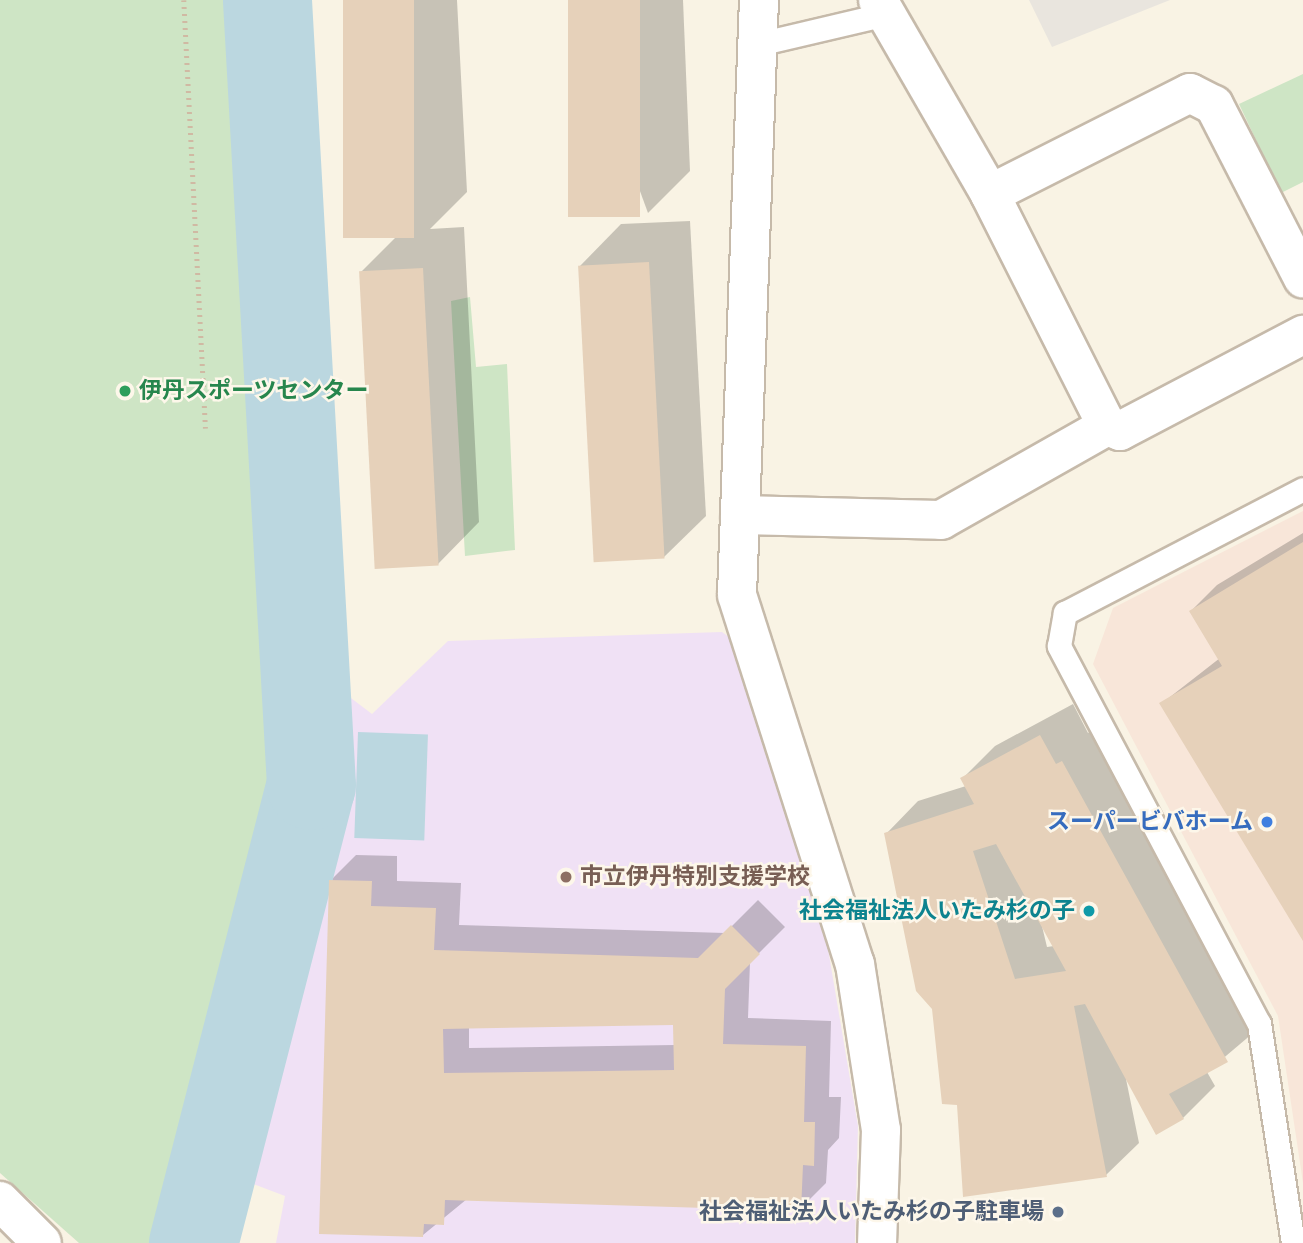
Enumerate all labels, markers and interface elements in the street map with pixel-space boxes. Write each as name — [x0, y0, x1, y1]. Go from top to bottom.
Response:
place label: 伊丹スポーツセンター — [139, 377, 369, 405]
marker: 伊丹スポーツセンター — [117, 383, 133, 399]
place label: スーパービバホーム — [1046, 808, 1253, 836]
marker: スーパービバホーム — [1259, 814, 1275, 830]
place label: 市立伊丹特別支援学校 — [580, 863, 810, 891]
marker: 市立伊丹特別支援学校 — [558, 869, 574, 885]
place label: 社会福祉法人いたみ杉の子 — [799, 897, 1075, 925]
marker: 社会福祉法人いたみ杉の子 — [1081, 903, 1097, 919]
place label: 社会福祉法人いたみ杉の子駐車場 — [699, 1198, 1044, 1226]
marker: 社会福祉法人いたみ杉の子駐車場 — [1050, 1204, 1066, 1220]

